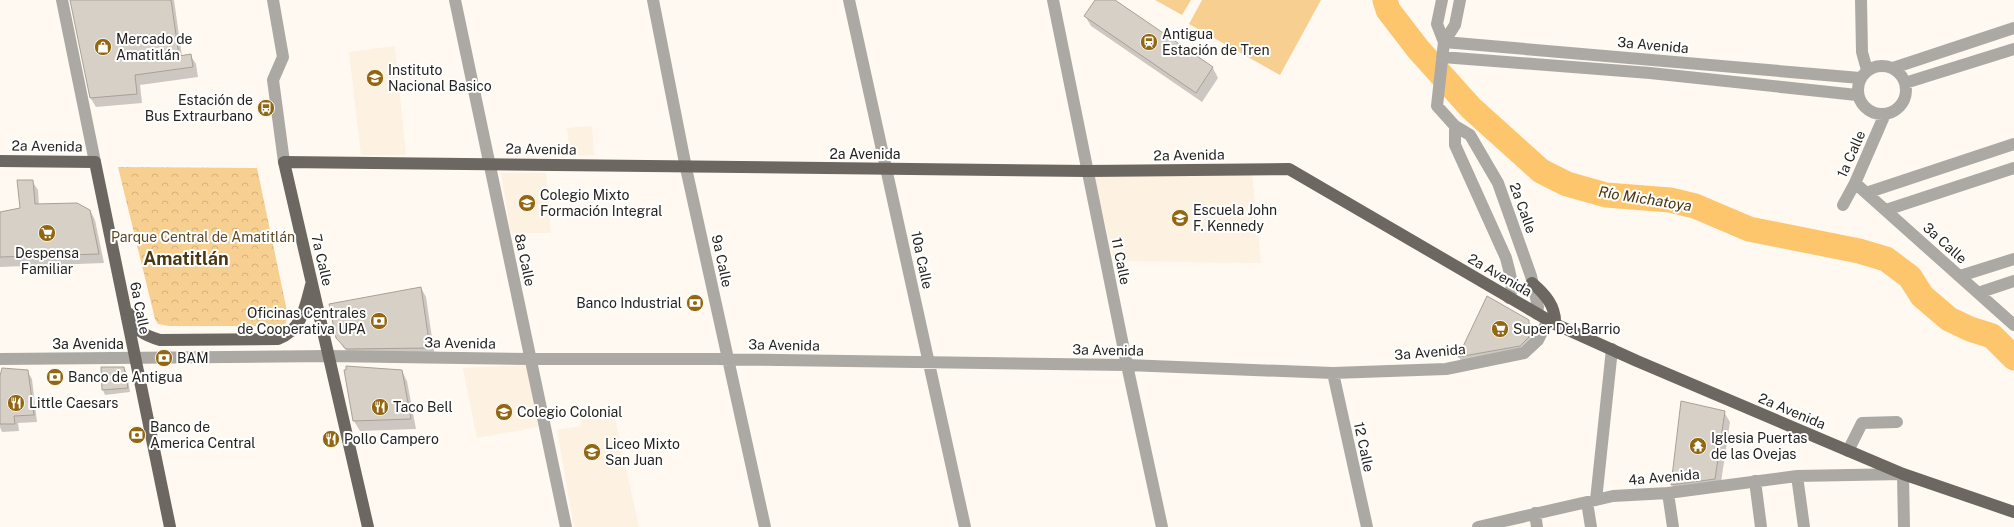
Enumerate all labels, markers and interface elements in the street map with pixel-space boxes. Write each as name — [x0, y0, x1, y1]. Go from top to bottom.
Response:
place label: Antigua Estación de Tren — [1162, 26, 1270, 58]
place label: Mercado de Amatitlán — [116, 31, 193, 63]
station icon: Antigua Estación de Tren — [1139, 32, 1159, 52]
street label: 3a Avenida — [1617, 34, 1689, 56]
shop icon: Mercado de Amatitlán — [93, 37, 113, 57]
place label: Instituto Nacional Basico — [388, 62, 492, 94]
school or university icon: Instituto Nacional Basico — [365, 68, 385, 88]
place label: Estación de Bus Extraurbano — [145, 92, 253, 124]
bus stop icon: Estación de Bus Extraurbano — [256, 98, 276, 118]
street label: 1a Calle — [1834, 128, 1868, 180]
street label: 2a Avenida — [11, 137, 83, 155]
street label: 2a Avenida — [505, 140, 577, 158]
street label: 2a Avenida — [829, 146, 901, 162]
street label: 2a Avenida — [1153, 146, 1225, 164]
street label: 2a Calle — [1506, 181, 1540, 236]
water label: Río Michatoya — [1597, 183, 1693, 214]
place label: Colegio Mixto Formación Integral — [540, 187, 663, 219]
school or university icon: Colegio Mixto Formación Integral — [517, 193, 537, 213]
place label: Escuela John F. Kennedy — [1193, 202, 1277, 234]
school or university icon: Escuela John F. Kennedy — [1170, 208, 1190, 228]
street label: 3a Calle — [1920, 219, 1970, 267]
supermarket icon: Despensa Familiar — [37, 223, 57, 243]
park label: Parque Central de Amatitlán — [111, 229, 295, 245]
street label: 10a Calle — [908, 230, 936, 290]
street label: 8a Calle — [512, 232, 538, 288]
street label: 7a Calle — [308, 233, 336, 288]
street label: 9a Calle — [709, 233, 735, 289]
street label: 11 Calle — [1109, 236, 1133, 286]
place label: Despensa Familiar — [15, 245, 79, 277]
district label: Amatitlán — [143, 248, 229, 269]
street label: 2a Avenida — [1465, 250, 1535, 300]
street label: 6a Calle — [127, 280, 153, 336]
bank icon: Banco Industrial — [685, 293, 705, 313]
place label: Banco Industrial — [576, 295, 682, 311]
place label: Oficinas Centrales de Cooperativa UPA — [237, 305, 366, 337]
bank icon: Oficinas Centrales de Cooperativa UPA — [369, 311, 389, 331]
supermarket icon: Super Del Barrio — [1490, 319, 1510, 339]
place label: Super Del Barrio — [1513, 321, 1621, 337]
street label: 3a Avenida — [424, 334, 496, 352]
street label: 3a Avenida — [52, 336, 124, 352]
street label: 3a Avenida — [748, 336, 820, 354]
street label: 3a Avenida — [1072, 341, 1144, 359]
street label: 3a Avenida — [1394, 341, 1466, 363]
bank icon: BAM — [154, 348, 174, 368]
place label: BAM — [177, 350, 209, 366]
bank icon: Banco de Antigua — [45, 367, 65, 387]
place label: Banco de Antigua — [68, 369, 182, 385]
street label: 2a Avenida — [1756, 390, 1828, 432]
restaurant icon: Little Caesars — [6, 393, 26, 413]
place label: Little Caesars — [29, 395, 118, 411]
restaurant icon: Taco Bell — [370, 397, 390, 417]
place label: Taco Bell — [393, 399, 453, 415]
school or university icon: Colegio Colonial — [494, 402, 514, 422]
place label: Colegio Colonial — [517, 404, 623, 420]
place label: Banco de America Central — [150, 419, 256, 451]
street label: 12 Calle — [1351, 421, 1377, 473]
bank icon: Banco de America Central — [127, 425, 147, 445]
restaurant icon: Pollo Campero — [321, 429, 341, 449]
place label: Iglesia Puertas de las Ovejas — [1711, 430, 1807, 462]
place label: Pollo Campero — [344, 431, 439, 447]
place label: Liceo Mixto San Juan — [605, 436, 680, 468]
temple icon: Iglesia Puertas de las Ovejas — [1688, 436, 1708, 456]
school or university icon: Liceo Mixto San Juan — [582, 442, 602, 462]
street label: 4a Avenida — [1628, 466, 1700, 488]

